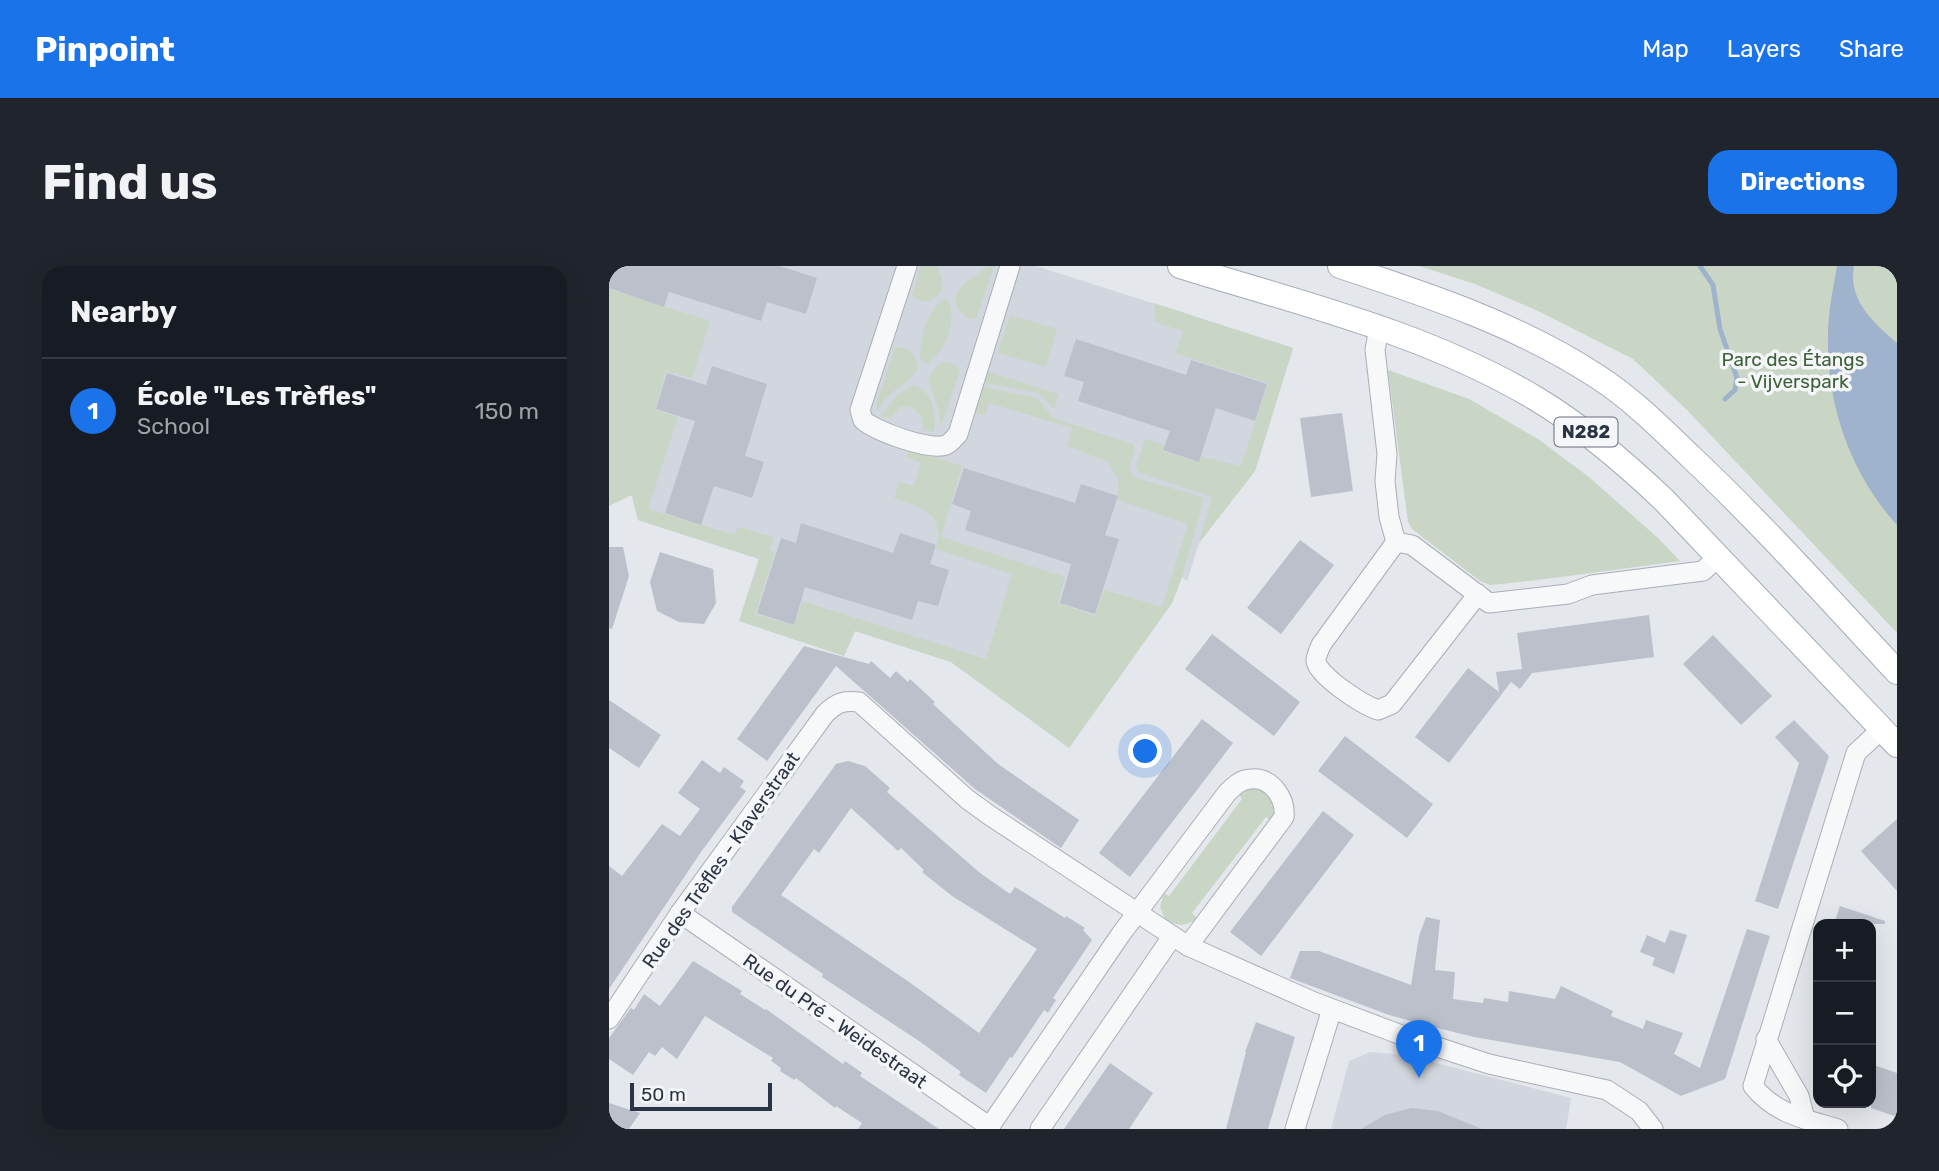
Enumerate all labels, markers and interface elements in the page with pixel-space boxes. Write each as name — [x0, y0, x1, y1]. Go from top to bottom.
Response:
text: Pinpoint — [35, 30, 175, 69]
text: Map — [1642, 35, 1689, 63]
text: Layers — [1727, 35, 1801, 63]
text: Share — [1839, 35, 1904, 63]
button: Directions — [1708, 150, 1897, 214]
text: Find us — [42, 153, 218, 211]
text: Nearby — [70, 294, 177, 330]
park label: Parc des Étangs - Vijverspark — [1722, 348, 1864, 393]
text: École "Les Trèfles" — [137, 381, 377, 412]
text: 1 — [87, 397, 99, 425]
text: 150 m — [475, 397, 539, 425]
text: School — [137, 412, 210, 440]
road number: N282 — [1555, 418, 1618, 447]
your location — [1128, 734, 1162, 768]
street label: Rue des Trèfles - Klaverstraat — [637, 747, 805, 973]
map controls — [1813, 919, 1876, 1108]
button: + — [1813, 919, 1876, 982]
street label: Rue du Pré - Weidestraat — [739, 949, 932, 1094]
button: − — [1813, 982, 1876, 1045]
pin: 1 — [1396, 1020, 1442, 1078]
button: locate — [1813, 1045, 1876, 1108]
scale bar — [630, 1080, 772, 1112]
text: 50 m — [641, 1083, 686, 1106]

